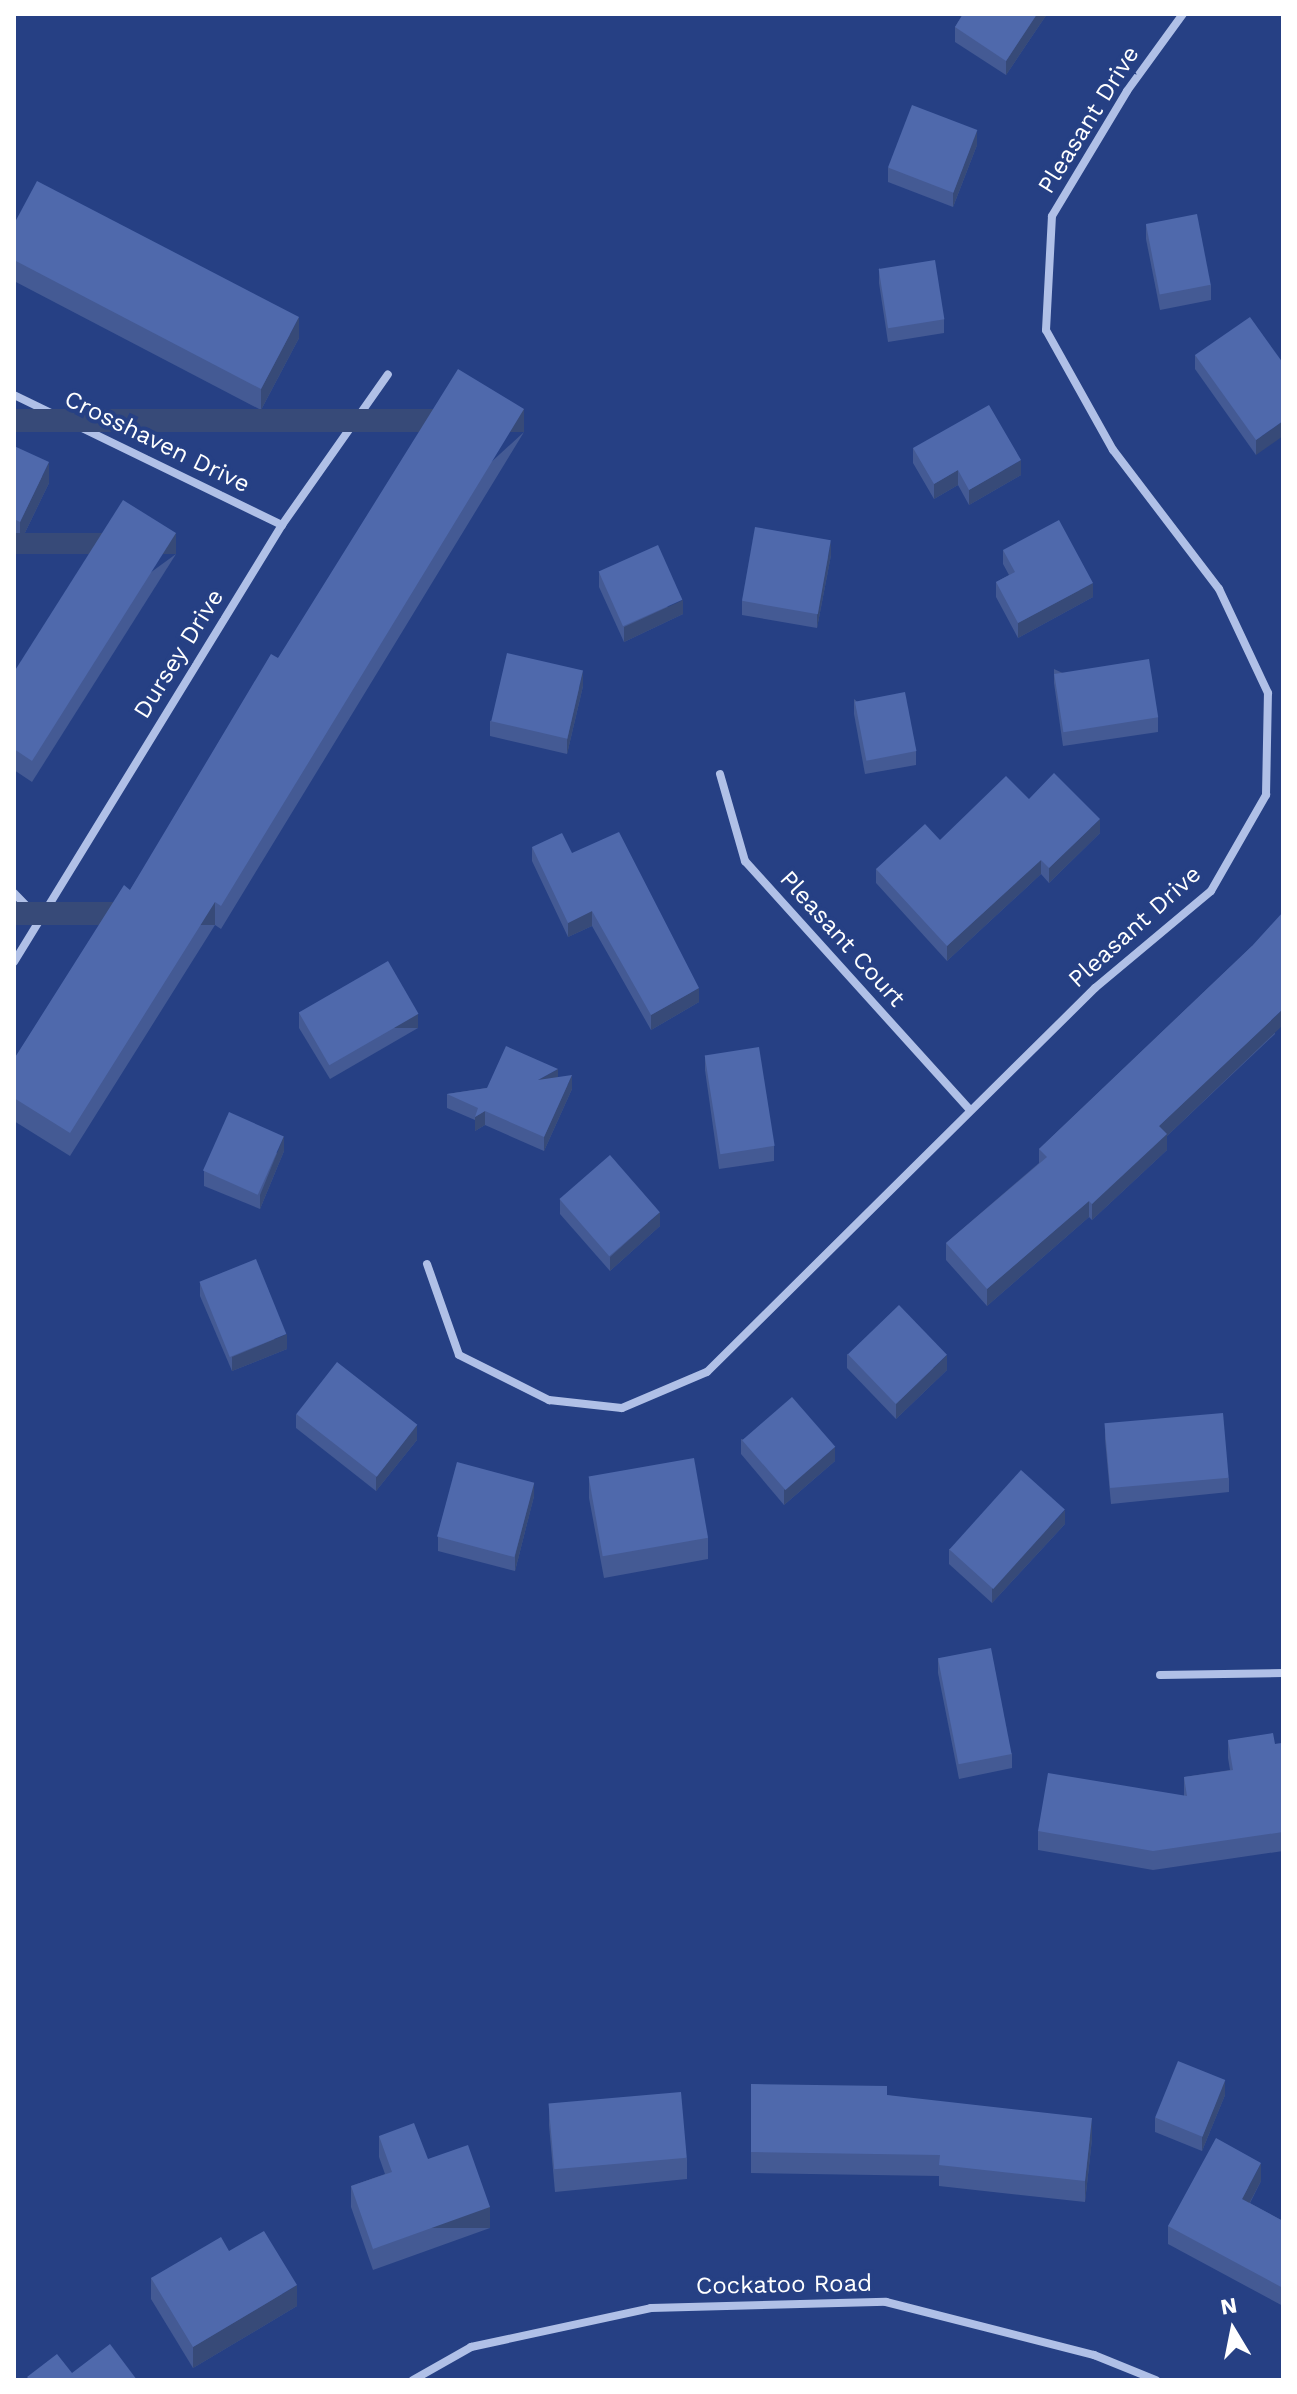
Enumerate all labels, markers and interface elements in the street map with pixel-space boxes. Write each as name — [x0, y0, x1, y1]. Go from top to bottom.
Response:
street label: Pleasant Drive — [1032, 41, 1146, 199]
street label: Crosshaven Drive — [60, 385, 254, 499]
street label: Dursey Drive — [128, 584, 230, 724]
street label: Pleasant Drive — [1063, 860, 1207, 994]
street label: Pleasant Court — [773, 865, 911, 1013]
street label: Cockatoo Road — [696, 2269, 872, 2301]
north arrow — [1193, 2290, 1273, 2370]
text: N — [1219, 2292, 1239, 2320]

